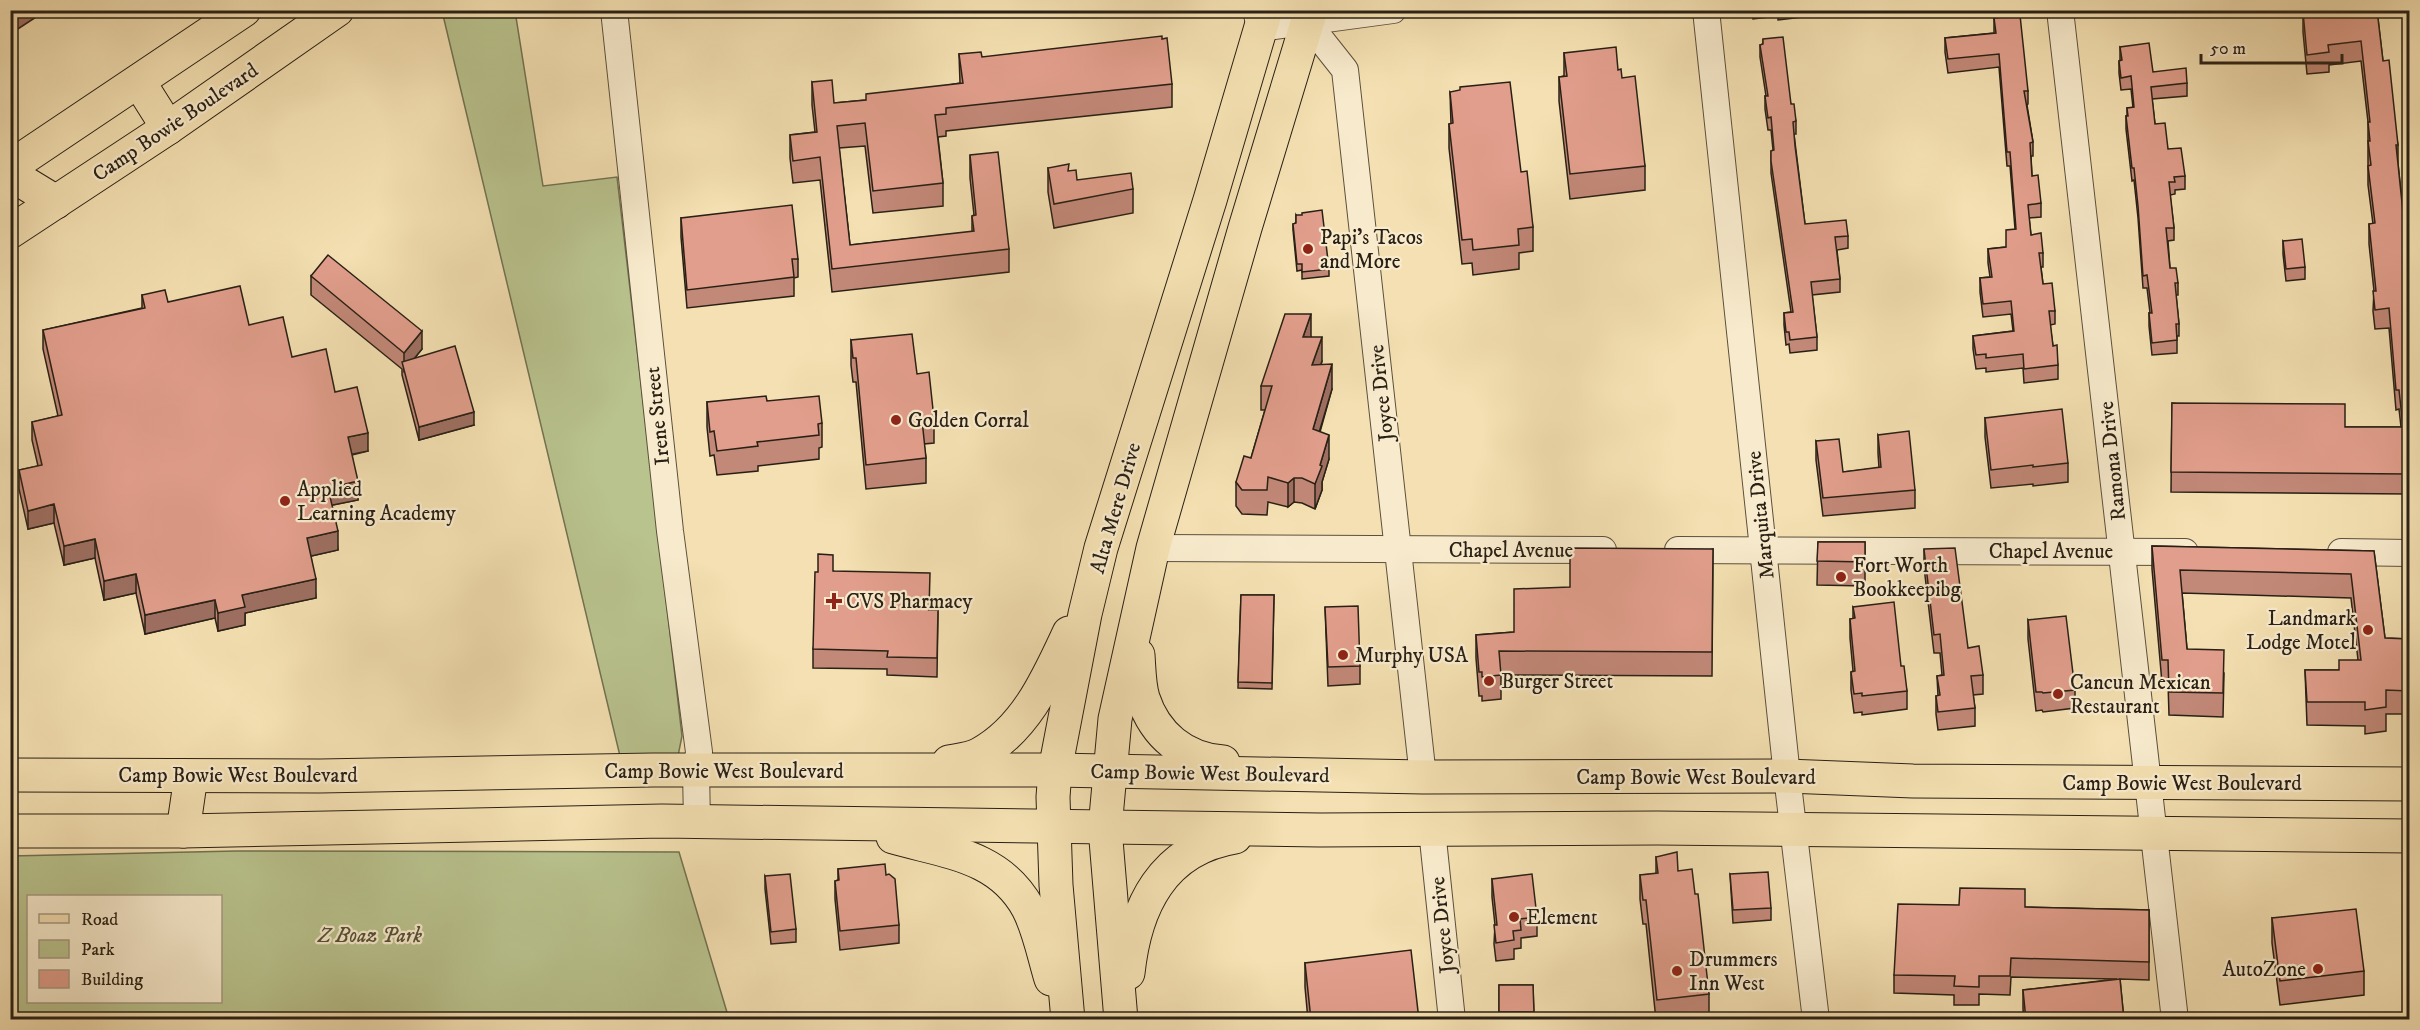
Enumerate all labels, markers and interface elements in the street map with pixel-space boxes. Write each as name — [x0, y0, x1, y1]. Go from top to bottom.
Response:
scale bar — [2201, 27, 2342, 65]
text: 50 m — [2210, 38, 2246, 60]
street label: Camp Bowie Boulevard — [88, 57, 264, 188]
place label: Papi's Tacos and More — [1320, 225, 1423, 275]
marker: Papi's Tacos and More — [1301, 242, 1315, 256]
street label: Joyce Drive — [1364, 343, 1400, 444]
street label: Irene Street — [640, 365, 676, 466]
street label: Ramona Drive — [2094, 400, 2132, 522]
place label: Golden Corral — [908, 408, 1029, 434]
marker: Golden Corral — [889, 413, 903, 427]
street label: Alta Mere Drive — [1085, 439, 1147, 577]
street label: Marquita Drive — [1741, 449, 1781, 580]
place label: Applied Learning Academy — [297, 477, 457, 527]
marker: Applied Learning Academy — [278, 494, 292, 508]
street label: Chapel Avenue — [1449, 538, 1574, 564]
street label: Chapel Avenue — [1989, 539, 2114, 565]
place label: Fort Worth Bookkeepibg — [1853, 553, 1961, 603]
marker: Fort Worth Bookkeepibg — [1834, 570, 1848, 584]
place label: CVS Pharmacy — [846, 589, 973, 615]
marker: CVS Pharmacy — [827, 594, 841, 608]
place label: Landmark Lodge Motel — [2246, 606, 2357, 656]
marker: Landmark Lodge Motel — [2361, 623, 2375, 637]
place label: Murphy USA — [1355, 643, 1469, 669]
marker: Murphy USA — [1336, 648, 1350, 662]
place label: Burger Street — [1501, 669, 1613, 695]
place label: Cancun Mexican Restaurant — [2070, 670, 2211, 720]
marker: Burger Street — [1482, 674, 1496, 688]
marker: Cancun Mexican Restaurant — [2051, 687, 2065, 701]
street label: Camp Bowie West Boulevard — [604, 759, 844, 785]
street label: Camp Bowie West Boulevard — [1090, 759, 1330, 789]
street label: Camp Bowie West Boulevard — [118, 763, 358, 789]
street label: Camp Bowie West Boulevard — [1576, 765, 1816, 791]
street label: Camp Bowie West Boulevard — [2062, 771, 2302, 797]
street label: Joyce Drive — [1425, 875, 1461, 976]
legend — [27, 895, 222, 1003]
place label: Element — [1526, 905, 1598, 931]
text: Road — [81, 909, 118, 931]
marker: Element — [1507, 910, 1521, 924]
park label: Z Boaz Park — [317, 923, 422, 949]
text: Park — [81, 939, 115, 961]
place label: Drummers Inn West — [1689, 947, 1778, 997]
place label: AutoZone — [2222, 957, 2306, 983]
marker: AutoZone — [2311, 962, 2325, 976]
marker: Drummers Inn West — [1670, 964, 1684, 978]
text: Building — [81, 969, 143, 991]

